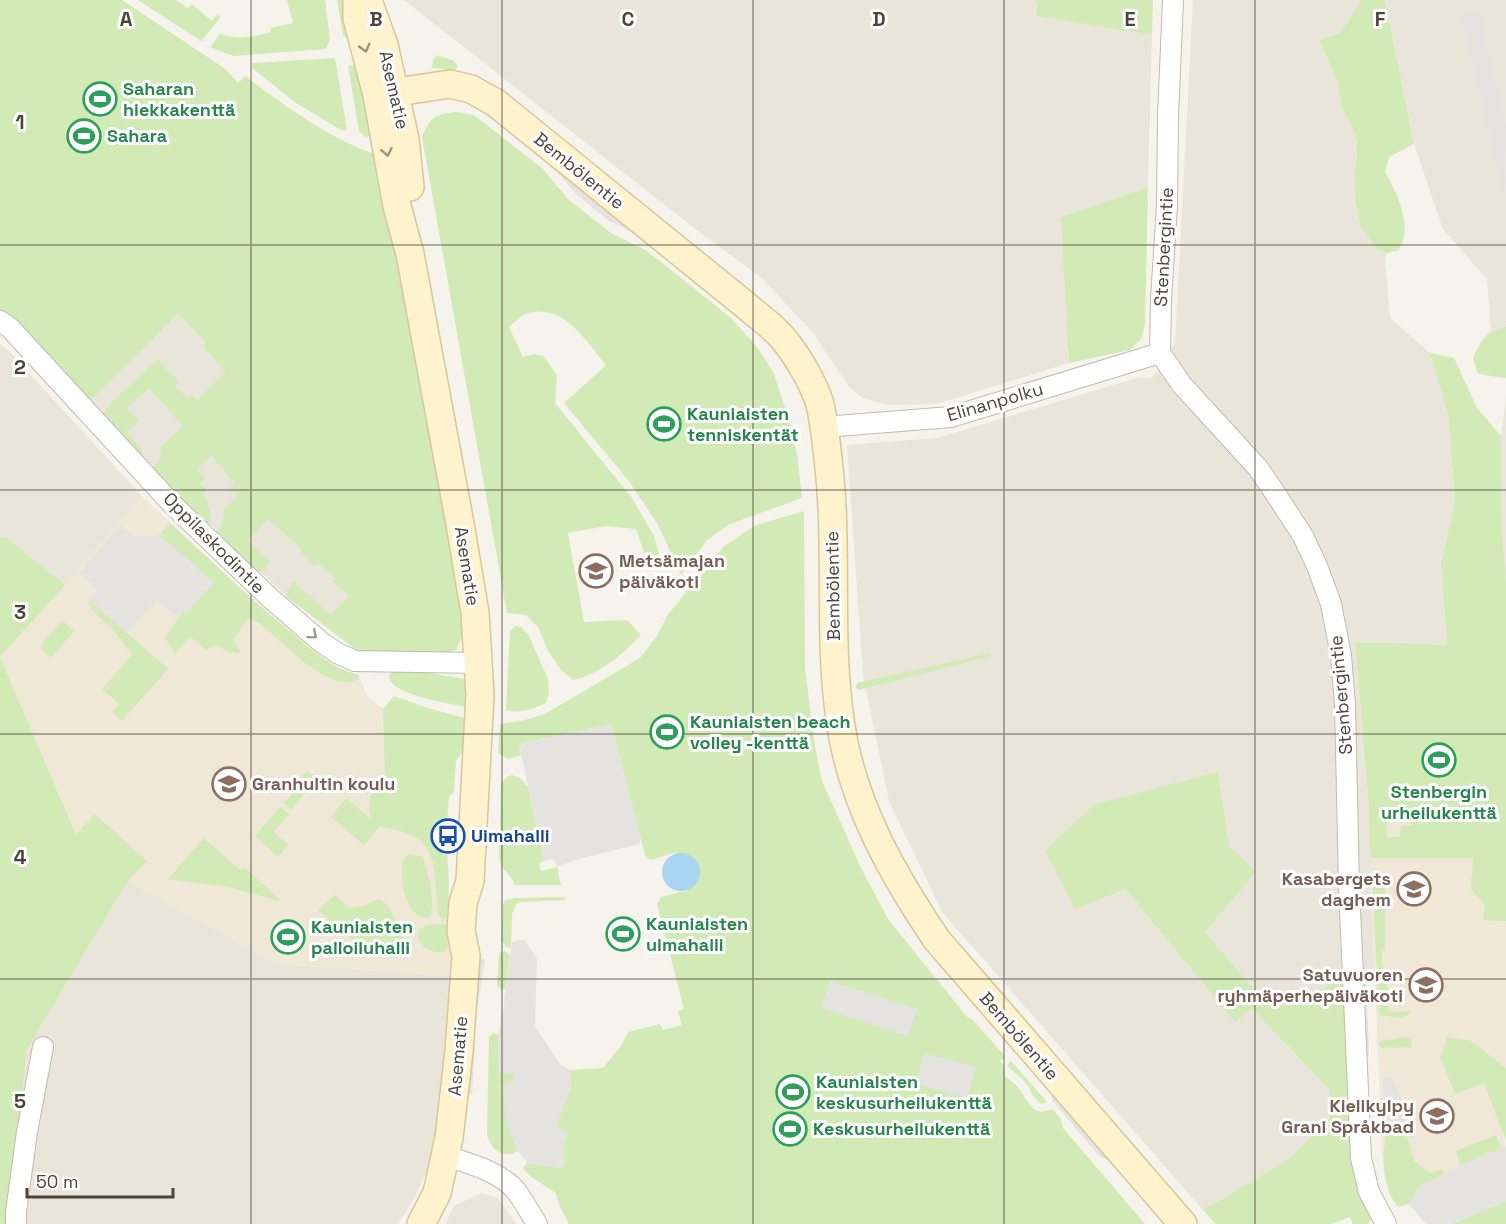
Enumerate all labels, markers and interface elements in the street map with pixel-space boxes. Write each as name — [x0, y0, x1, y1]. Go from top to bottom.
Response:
text: A — [120, 6, 133, 32]
text: B — [369, 6, 383, 32]
text: C — [622, 6, 635, 32]
text: D — [872, 6, 886, 32]
text: E — [1124, 6, 1136, 32]
text: F — [1375, 6, 1386, 32]
one-way arrow — [358, 42, 370, 52]
street label: Asematie — [374, 48, 415, 131]
place label: Saharan hiekkakenttä — [123, 77, 236, 121]
sports icon: Saharan hiekkakenttä — [82, 81, 118, 117]
text: 1 — [15, 109, 25, 135]
sports icon: Sahara — [66, 118, 102, 154]
place label: Sahara — [107, 124, 168, 147]
street label: Bembölentie — [529, 127, 629, 214]
one-way arrow — [380, 147, 393, 157]
street label: Stenbergintie — [1149, 187, 1178, 307]
text: 2 — [14, 354, 26, 380]
street label: Elinanpolku — [944, 377, 1046, 426]
place label: Kauniaisten tenniskentät — [687, 402, 799, 446]
sports icon: Kauniaisten tenniskentät — [646, 406, 682, 442]
street label: Oppilaskodintie — [159, 487, 270, 598]
street label: Asematie — [450, 525, 485, 607]
street label: Bembölentie — [820, 531, 845, 641]
place label: Metsämajan päiväkoti — [619, 549, 725, 593]
school or university icon: Metsämajan päiväkoti — [578, 553, 614, 589]
text: 3 — [14, 599, 26, 625]
one-way arrow — [306, 628, 317, 639]
street label: Stenbergintie — [1324, 635, 1357, 756]
place label: Kauniaisten beach volley -kenttä — [690, 710, 851, 754]
sports icon: Kauniaisten beach volley -kenttä — [649, 714, 685, 750]
sports icon: Stenbergin urheilukenttä — [1421, 742, 1457, 778]
school or university icon: Granhultin koulu — [211, 766, 247, 802]
place label: Granhultin koulu — [252, 772, 395, 795]
place label: Stenbergin urheilukenttä — [1381, 780, 1498, 824]
bus stop icon: Uimahalli — [430, 818, 466, 854]
place label: Uimahalli — [471, 824, 550, 847]
text: 4 — [14, 844, 27, 870]
place label: Kasabergets daghem — [1282, 867, 1391, 911]
school or university icon: Kasabergets daghem — [1396, 871, 1432, 907]
place label: Kauniaisten uimahalli — [646, 912, 748, 956]
place label: Kauniaisten palloiluhalli — [311, 915, 413, 959]
sports icon: Kauniaisten uimahalli — [605, 916, 641, 952]
sports icon: Kauniaisten palloiluhalli — [270, 919, 306, 955]
place label: Satuvuoren ryhmäperhepäiväkoti — [1217, 963, 1403, 1007]
school or university icon: Satuvuoren ryhmäperhepäiväkoti — [1408, 967, 1444, 1003]
street label: Bembölentie — [975, 987, 1064, 1085]
street label: Asematie — [443, 1015, 472, 1097]
place label: Kauniaisten keskusurheilukenttä — [816, 1070, 993, 1114]
sports icon: Kauniaisten keskusurheilukenttä — [775, 1074, 811, 1110]
text: 5 — [14, 1088, 26, 1114]
place label: Kielikylpy Grani Språkbad — [1281, 1094, 1414, 1138]
school or university icon: Kielikylpy Grani Språkbad — [1419, 1098, 1455, 1134]
sports icon: Keskusurheilukenttä — [772, 1111, 808, 1147]
place label: Keskusurheilukenttä — [813, 1117, 991, 1140]
scale bar — [27, 1161, 172, 1199]
text: 50 m — [36, 1170, 78, 1193]

